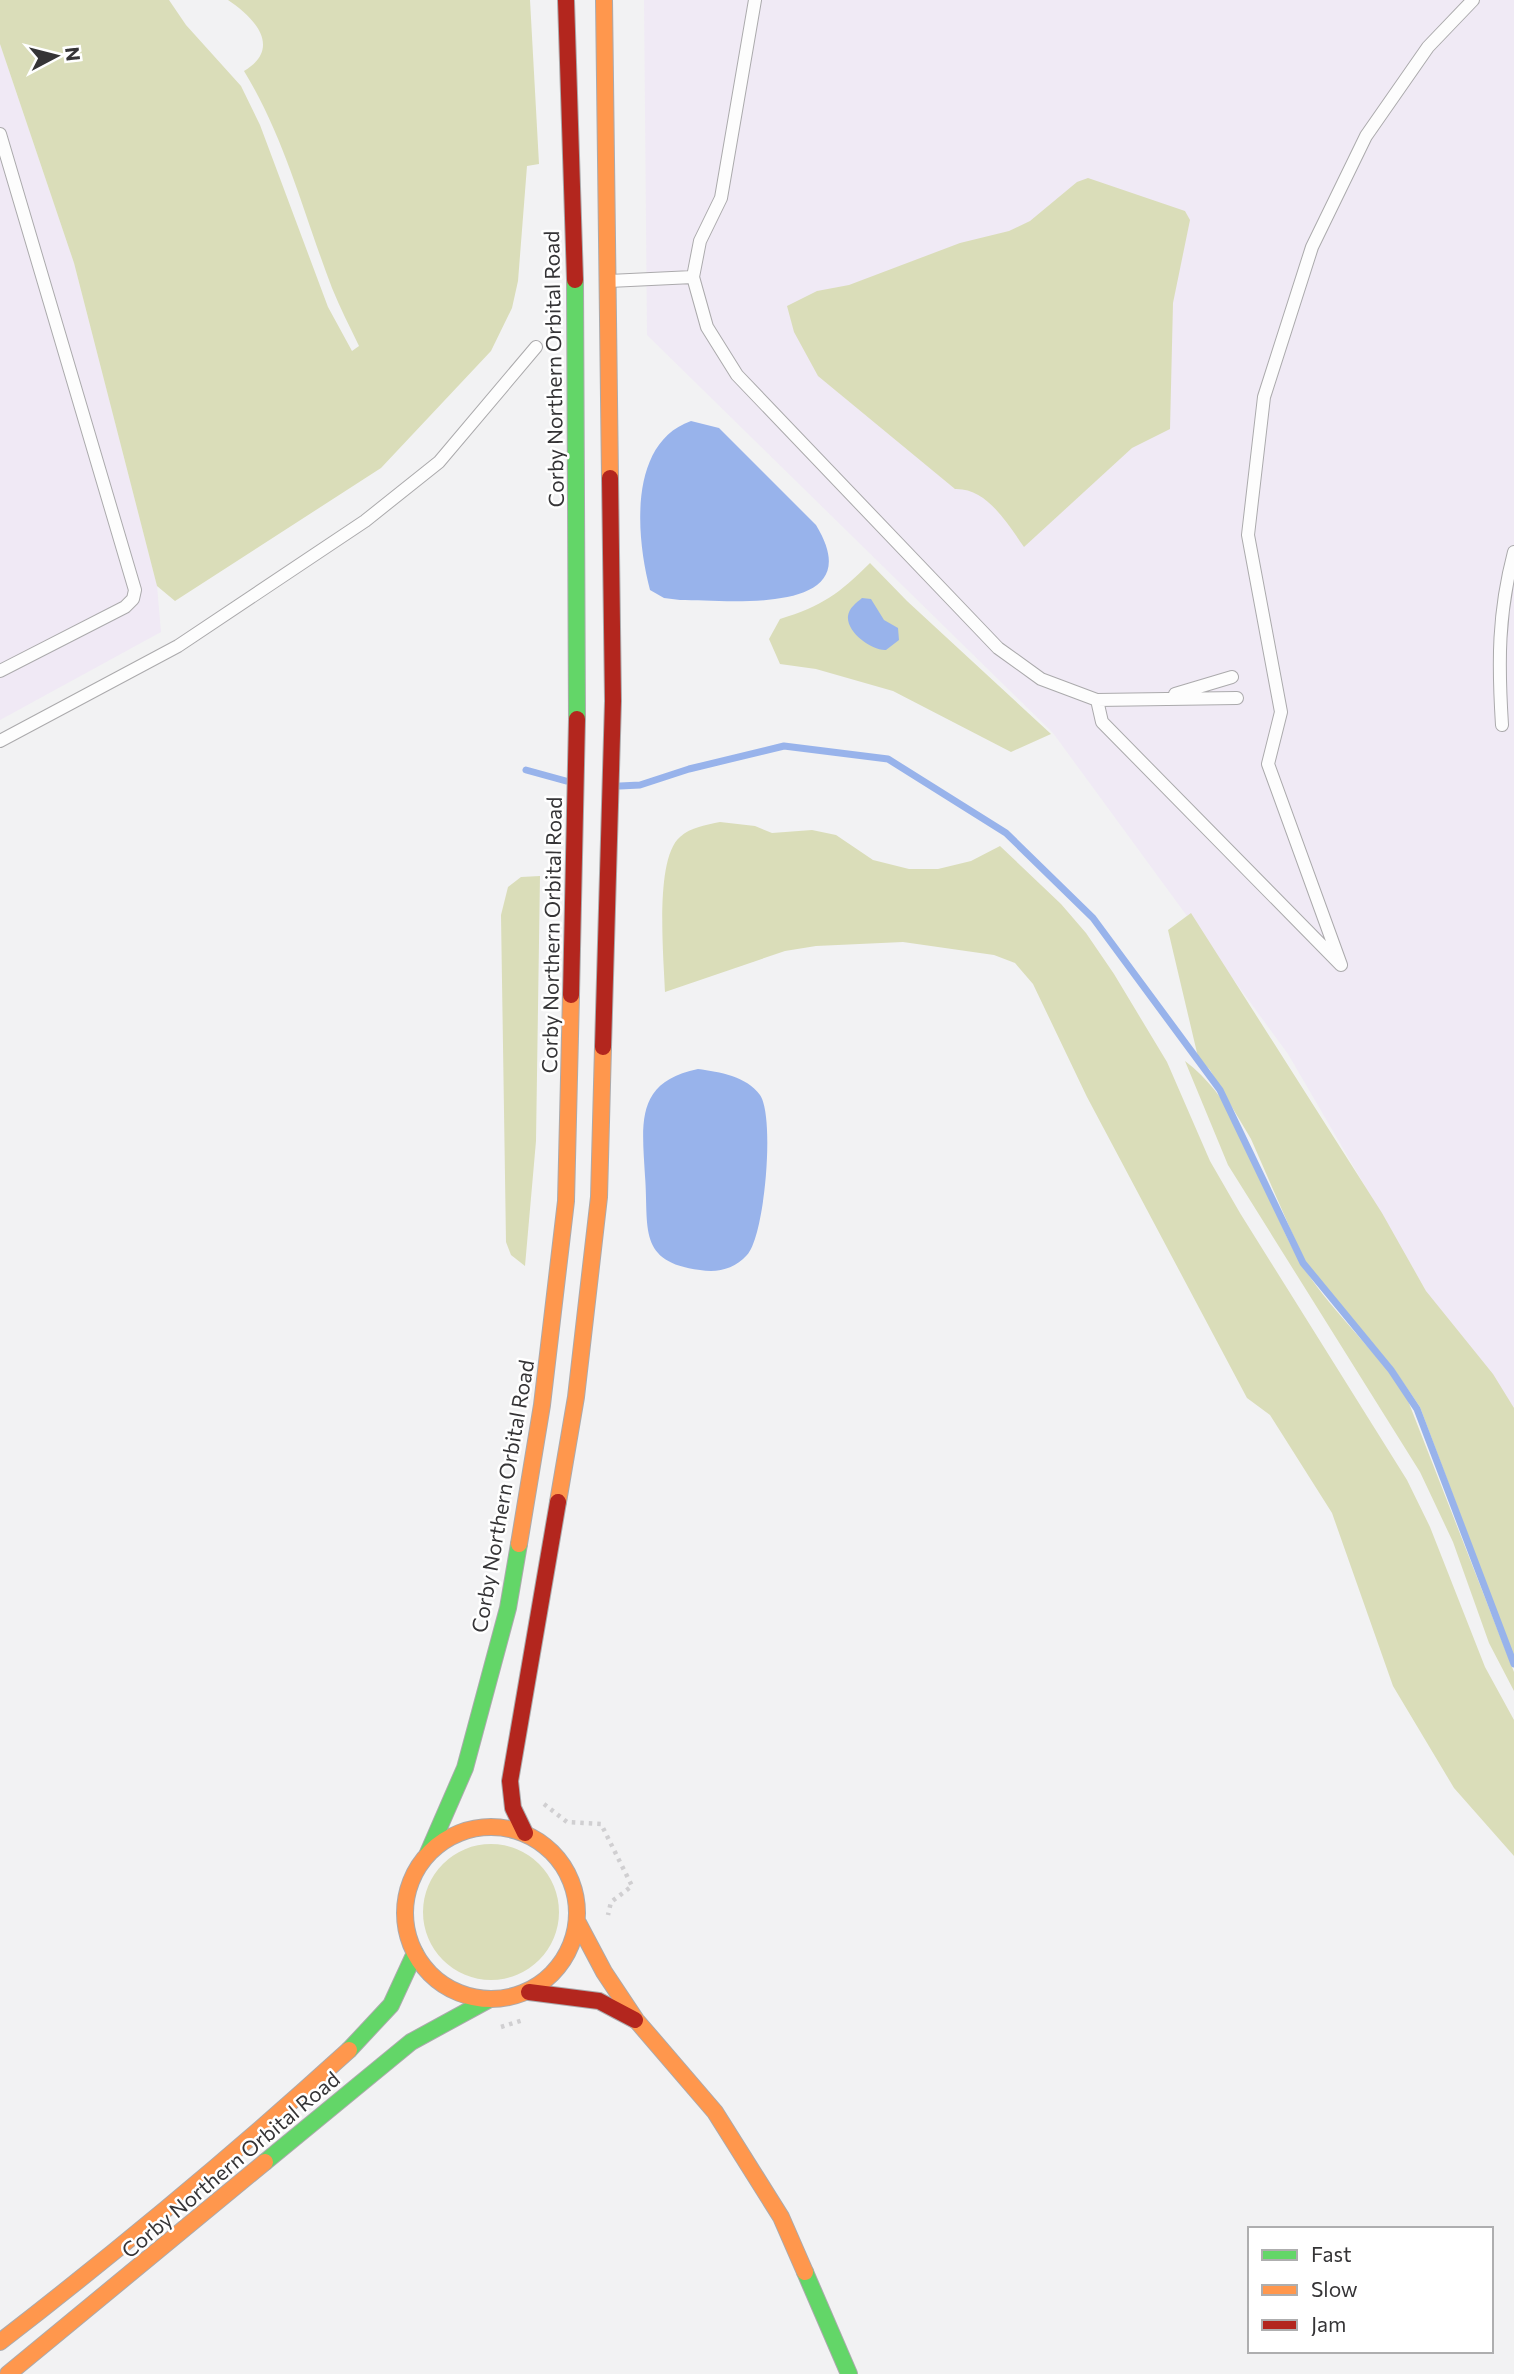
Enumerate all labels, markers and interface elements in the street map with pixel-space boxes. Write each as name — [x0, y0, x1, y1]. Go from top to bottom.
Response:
north arrow — [21, 21, 91, 91]
text: N — [61, 45, 86, 62]
street label: Corby Northern Orbital Road — [538, 230, 568, 508]
street label: Corby Northern Orbital Road — [536, 796, 566, 1074]
street label: Corby Northern Orbital Road — [466, 1358, 538, 1634]
street label: Corby Northern Orbital Road — [116, 2066, 344, 2262]
legend — [1248, 2227, 1493, 2353]
text: Fast — [1311, 2241, 1352, 2266]
text: Slow — [1311, 2276, 1358, 2301]
text: Jam — [1311, 2311, 1346, 2336]

